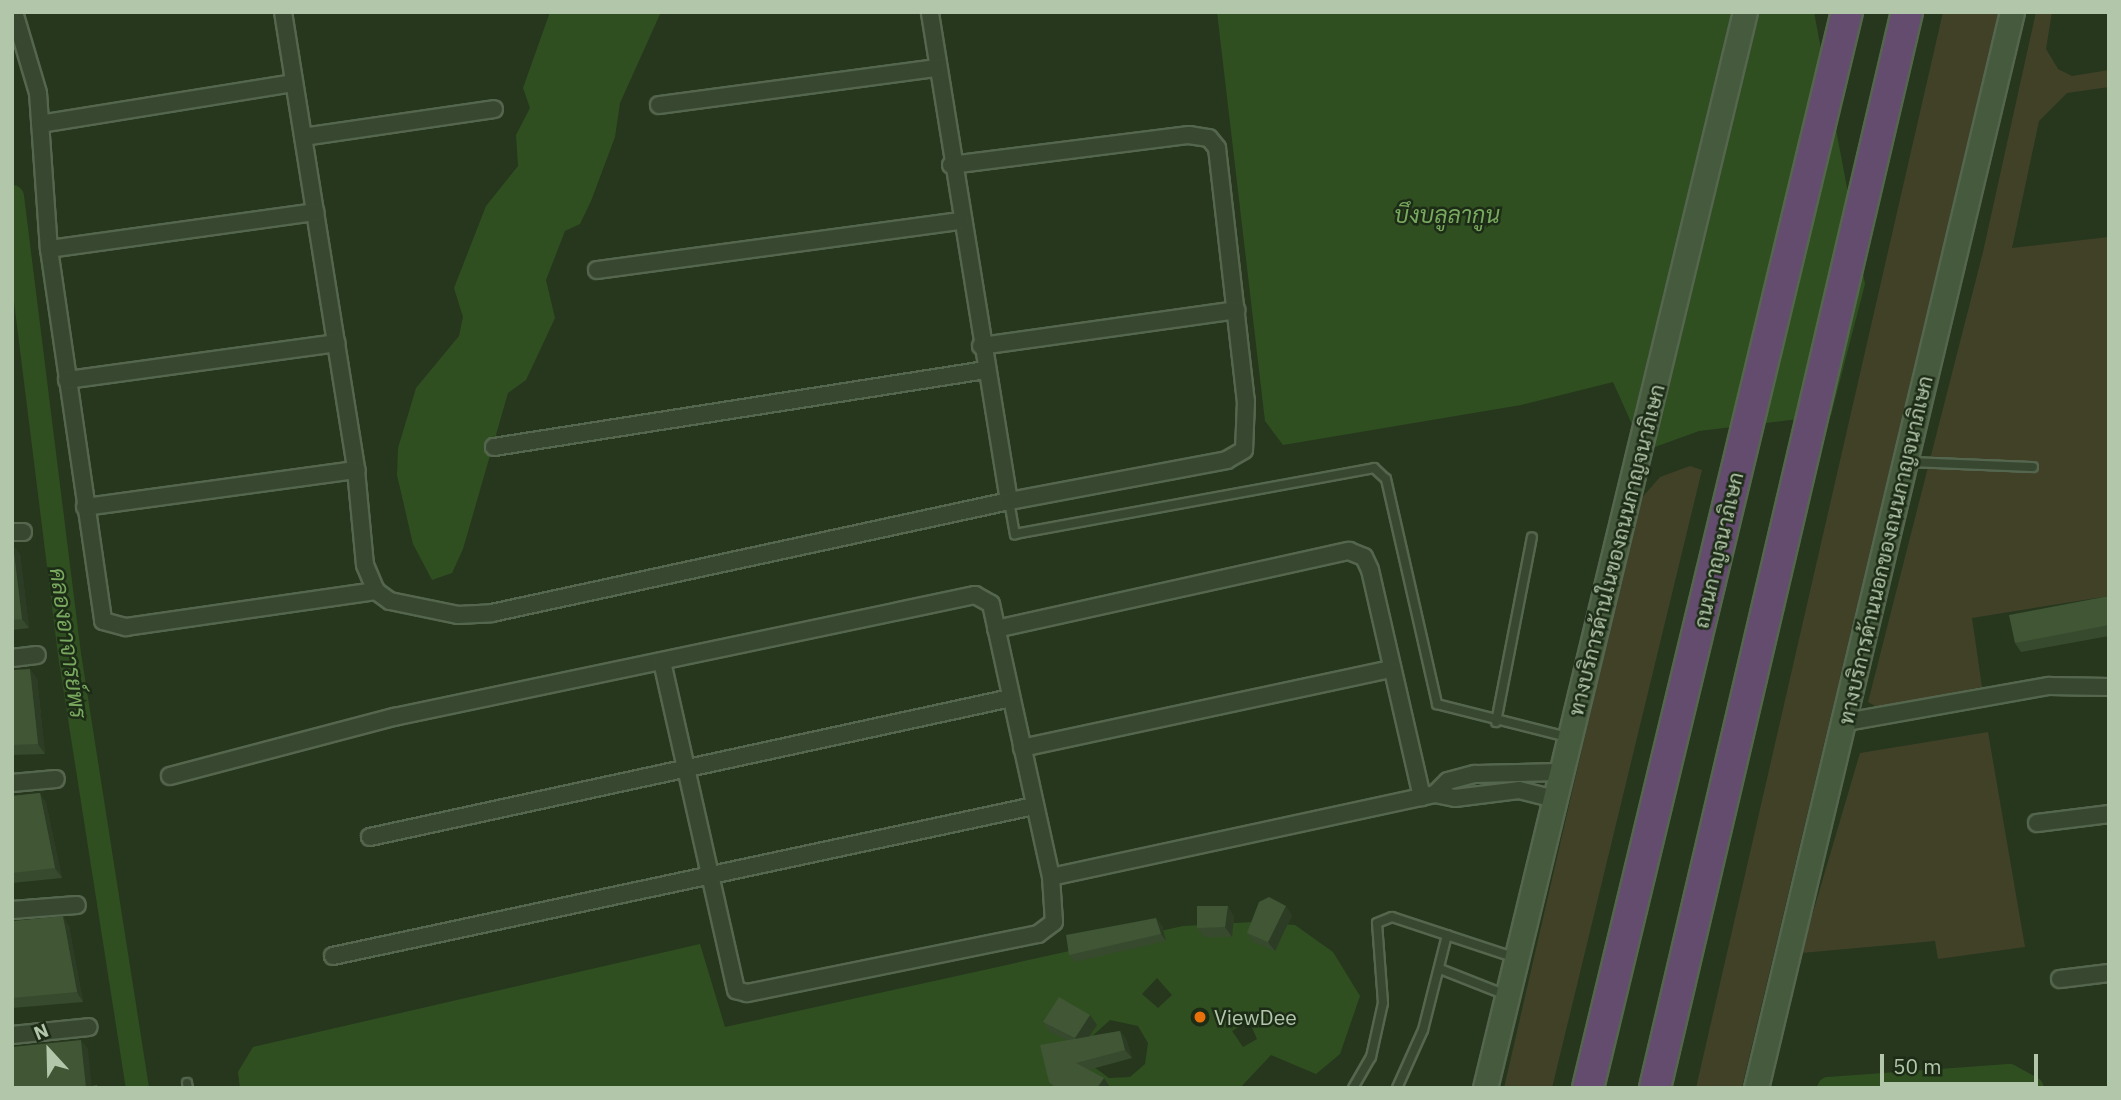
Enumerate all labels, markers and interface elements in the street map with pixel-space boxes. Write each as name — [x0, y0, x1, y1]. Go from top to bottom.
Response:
water label: บึงบลูลากูน — [1394, 200, 1500, 228]
street label: ทางบริการด้านนอกของถนนกาญจนาภิเษก — [1833, 373, 1937, 727]
street label: ทางบริการด้านในของถนนกาญจนาภิเษก — [1563, 382, 1669, 718]
street label: ถนนกาญจนาภิเษก — [1688, 469, 1748, 631]
water label: คลองอาจารย์พร — [45, 566, 93, 720]
place label: ViewDee — [1214, 1004, 1297, 1030]
marker: ViewDee — [1192, 1009, 1208, 1025]
north arrow — [14, 1016, 84, 1086]
text: N — [30, 1018, 52, 1045]
scale bar — [1883, 1040, 2040, 1084]
text: 50 m — [1893, 1052, 1942, 1080]

